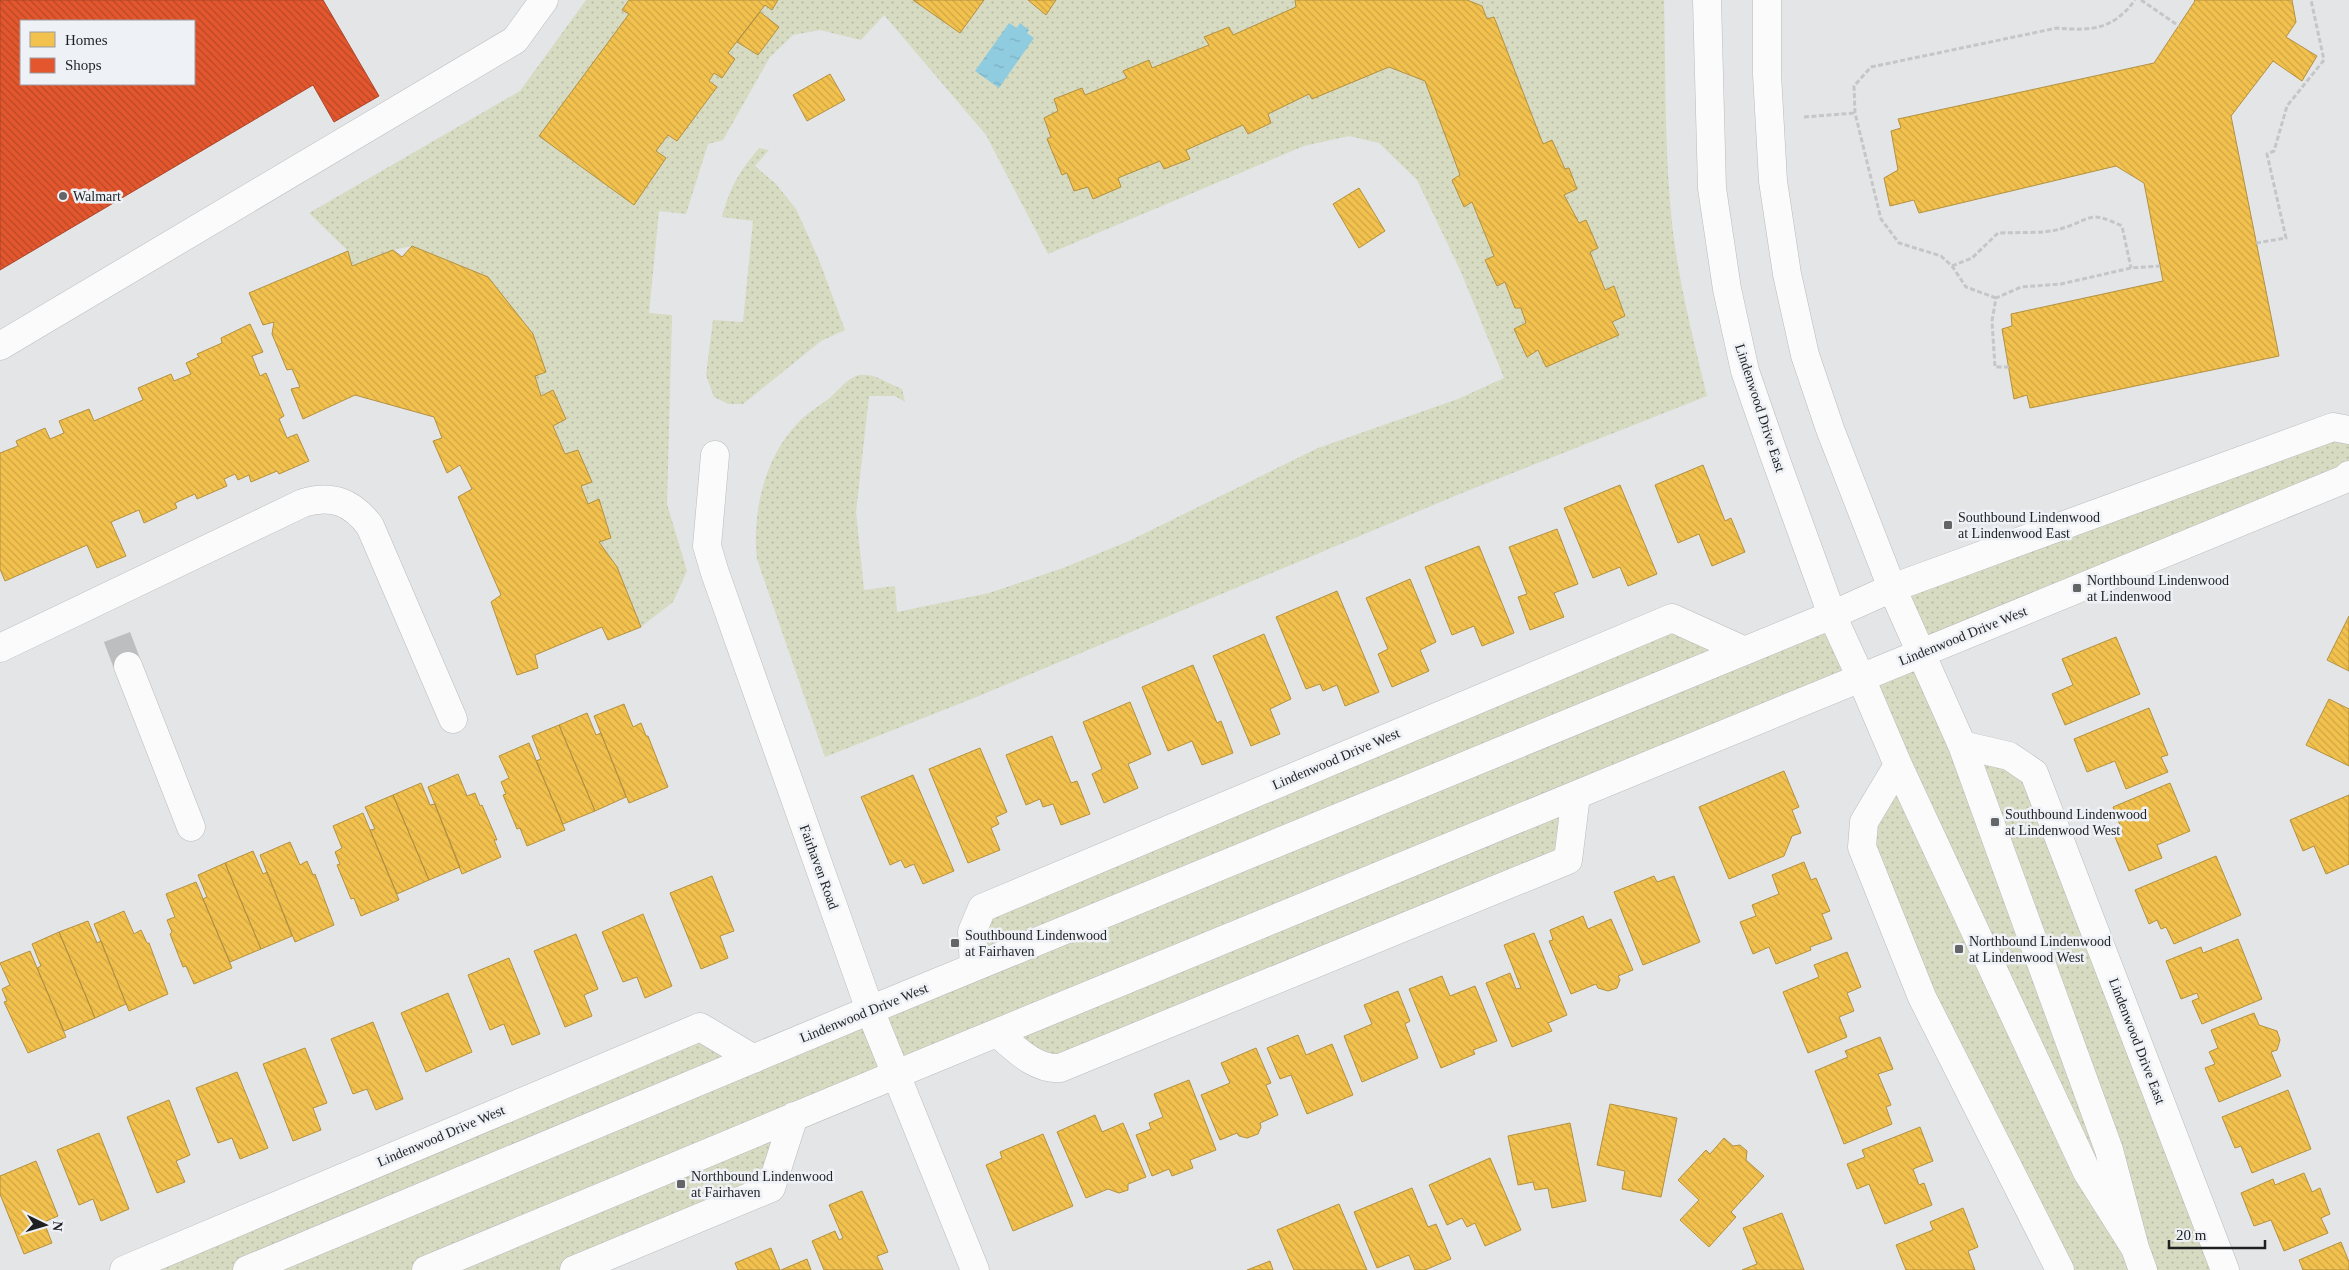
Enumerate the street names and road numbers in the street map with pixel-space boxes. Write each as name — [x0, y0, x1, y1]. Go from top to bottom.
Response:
street label: Lindenwood Drive East — [1732, 342, 1788, 474]
street label: Lindenwood Drive West — [1897, 603, 2029, 669]
street label: Lindenwood Drive West — [1270, 725, 1402, 793]
street label: Fairhaven Road — [797, 823, 841, 911]
street label: Lindenwood Drive East — [2106, 976, 2168, 1106]
street label: Lindenwood Drive West — [798, 980, 930, 1046]
street label: Lindenwood Drive West — [375, 1102, 507, 1170]

